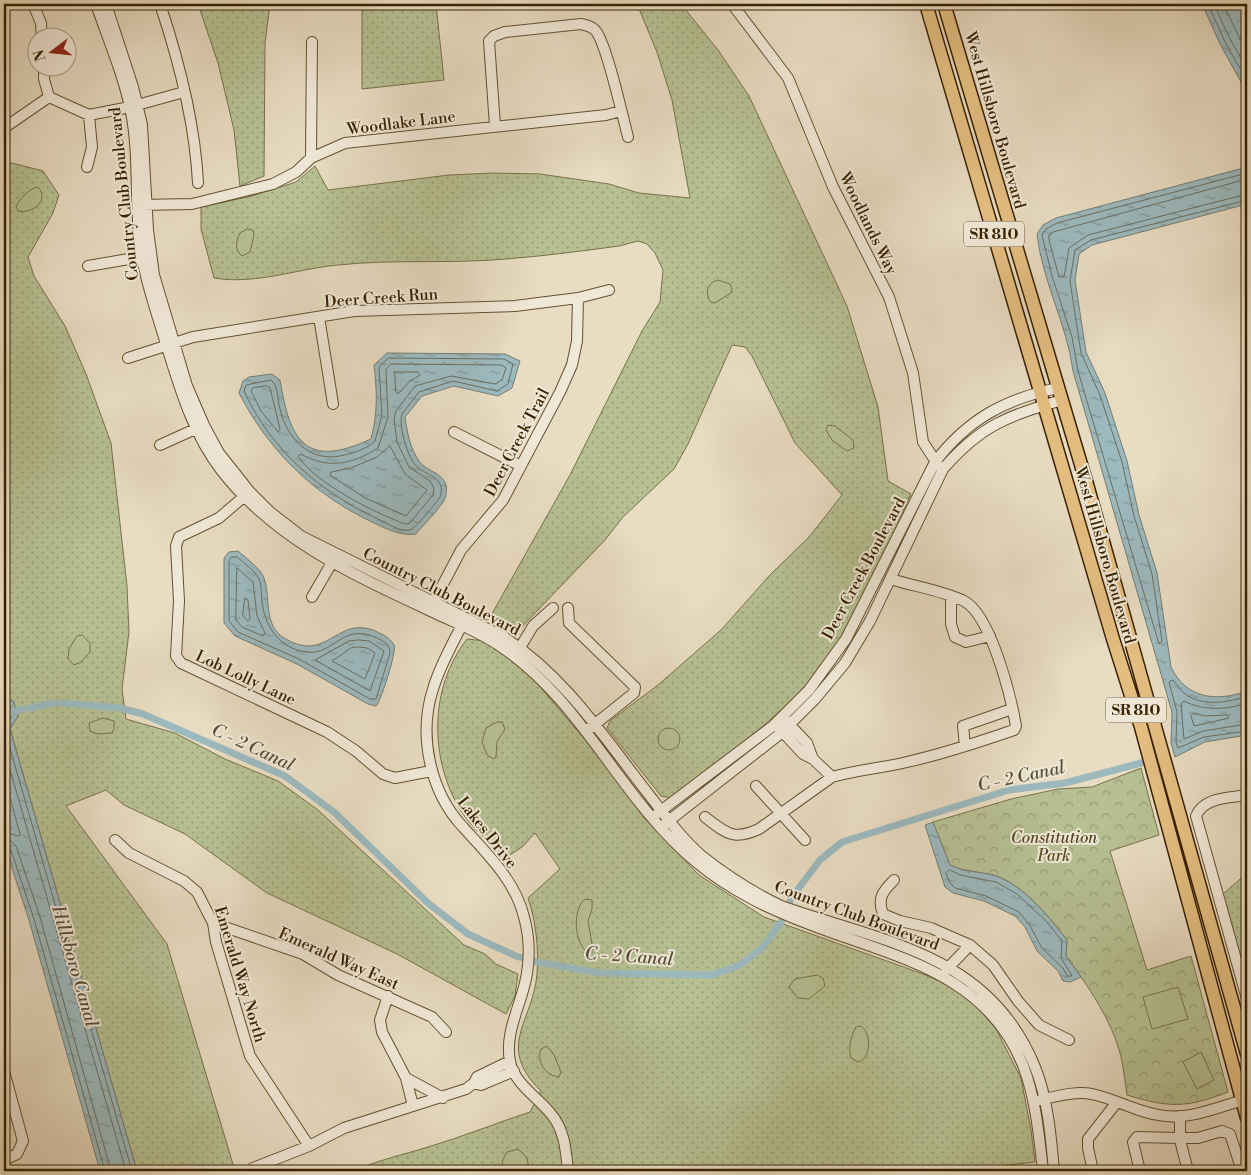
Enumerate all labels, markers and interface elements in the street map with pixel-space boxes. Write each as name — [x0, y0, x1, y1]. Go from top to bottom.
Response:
north arrow — [28, 28, 78, 78]
street label: West Hillsboro Boulevard — [960, 28, 1030, 211]
text: N — [30, 48, 51, 63]
street label: Country Club Boulevard — [105, 106, 143, 282]
street label: Woodlake Lane — [345, 106, 457, 140]
street label: Woodlands Way — [834, 168, 902, 278]
road number: SR 810 — [964, 222, 1024, 246]
street label: Deer Creek Run — [323, 284, 439, 312]
street label: Deer Creek Trail — [480, 385, 554, 500]
street label: West Hillsboro Boulevard — [1070, 463, 1140, 646]
street label: Deer Creek Boulevard — [818, 494, 910, 643]
street label: Country Club Boulevard — [359, 543, 524, 640]
street label: Lob Lolly Lane — [192, 646, 299, 710]
road number: SR 810 — [1106, 698, 1166, 722]
water label: C - 2 Canal — [208, 718, 298, 777]
water label: C - 2 Canal — [975, 756, 1067, 797]
street label: Lakes Drive — [453, 793, 522, 873]
park label: Constitution Park — [1011, 828, 1098, 866]
street label: Country Club Boulevard — [771, 877, 942, 955]
water label: Hillsboro Canal — [46, 902, 103, 1030]
street label: Emerald Way North — [210, 904, 270, 1045]
street label: Emerald Way East — [275, 923, 402, 995]
water label: C - 2 Canal — [584, 942, 674, 971]

